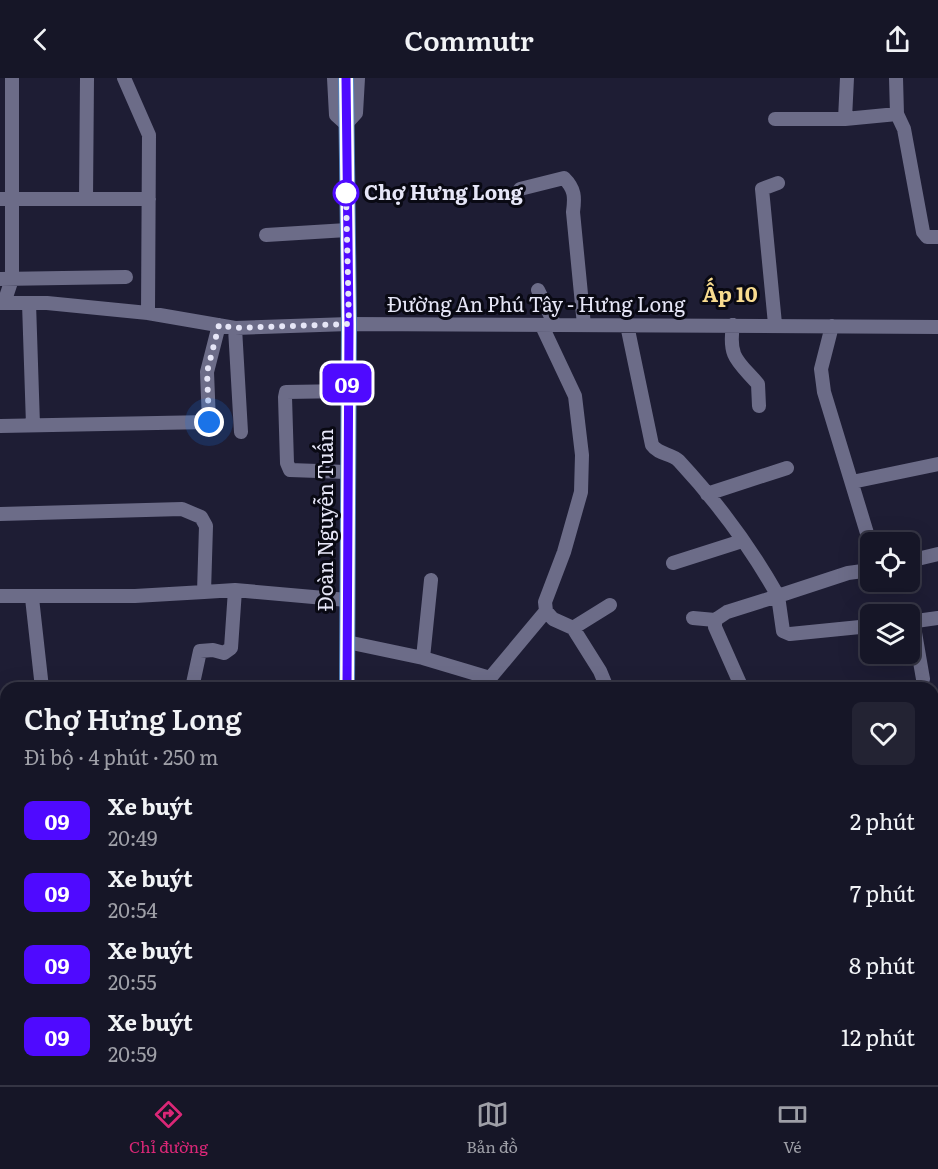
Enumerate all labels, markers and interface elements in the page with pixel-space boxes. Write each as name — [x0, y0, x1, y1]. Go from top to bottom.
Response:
text: Commutr — [404, 19, 534, 59]
icon: back — [24, 23, 57, 56]
icon: share — [881, 23, 914, 56]
place label: Chợ Hưng Long — [364, 176, 524, 206]
marker: Chợ Hưng Long — [333, 180, 359, 206]
district label: Ấp 10 — [702, 277, 758, 308]
street label: Đường An Phú Tây - Hưng Long — [387, 288, 686, 318]
line badge: 09 — [320, 364, 374, 402]
text: 09 — [334, 368, 360, 399]
your location — [194, 407, 224, 437]
street label: Đoàn Nguyễn Tuấn — [309, 428, 339, 612]
map controls — [860, 532, 920, 664]
button: locate — [860, 532, 920, 592]
button: layers — [860, 604, 920, 664]
text: Chợ Hưng Long — [24, 697, 242, 739]
button: heart — [852, 702, 915, 765]
text: Đi bộ · 4 phút · 250 m — [24, 741, 218, 771]
text: Xe buýt — [108, 789, 193, 822]
text: 2 phút — [850, 804, 915, 837]
text: 09 — [44, 805, 70, 836]
text: 20:49 — [108, 822, 157, 852]
text: Xe buýt — [108, 861, 193, 894]
text: 7 phút — [850, 876, 915, 909]
text: 09 — [44, 877, 70, 908]
text: 20:54 — [108, 894, 158, 924]
text: Xe buýt — [108, 933, 193, 966]
text: 8 phút — [849, 948, 915, 981]
text: 09 — [44, 949, 70, 980]
text: 20:55 — [108, 966, 157, 996]
text: Xe buýt — [108, 1005, 193, 1038]
text: 12 phút — [841, 1020, 915, 1053]
text: 09 — [44, 1021, 70, 1052]
text: 20:59 — [108, 1038, 157, 1068]
tab: Chỉ đường — [129, 1098, 208, 1158]
tab: Bản đồ — [466, 1098, 518, 1158]
tab: Vé — [776, 1098, 809, 1158]

